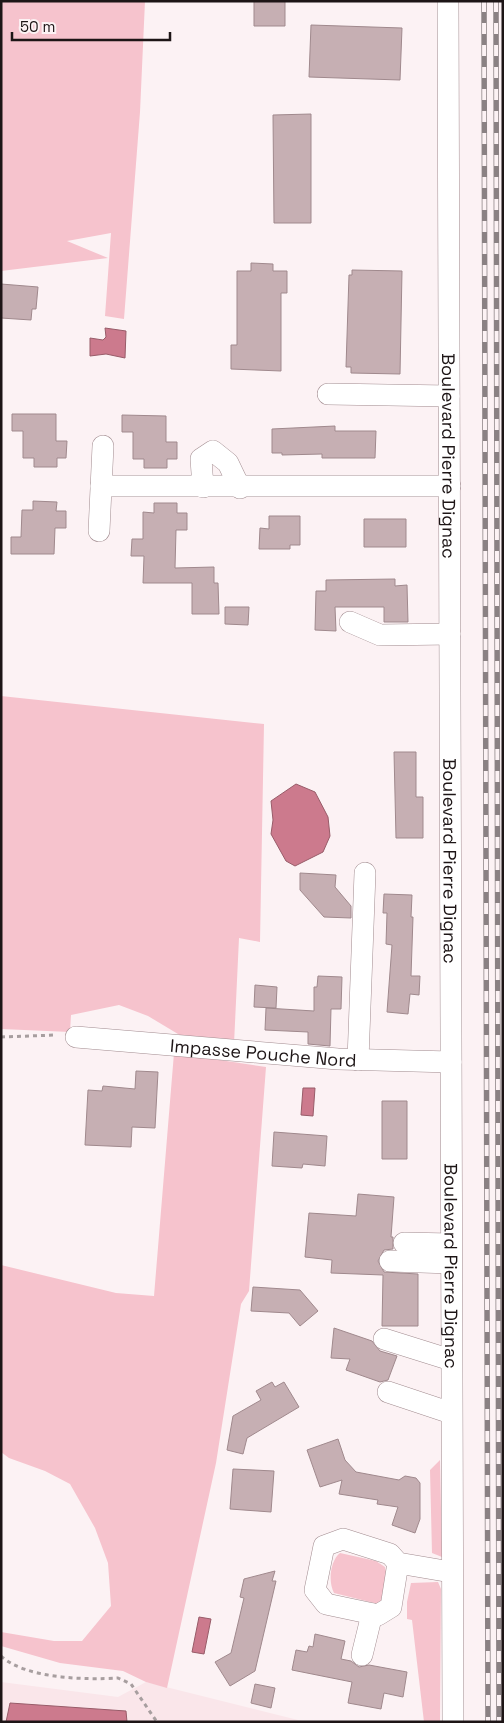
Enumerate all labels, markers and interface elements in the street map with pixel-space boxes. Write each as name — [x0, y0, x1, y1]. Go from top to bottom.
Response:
scale bar — [12, 10, 170, 42]
text: 50 m — [20, 17, 55, 36]
street label: Boulevard Pierre Dignac — [438, 353, 461, 559]
street label: Boulevard Pierre Dignac — [439, 758, 462, 964]
street label: Impasse Pouche Nord — [169, 1033, 357, 1071]
street label: Boulevard Pierre Dignac — [440, 1163, 463, 1369]

